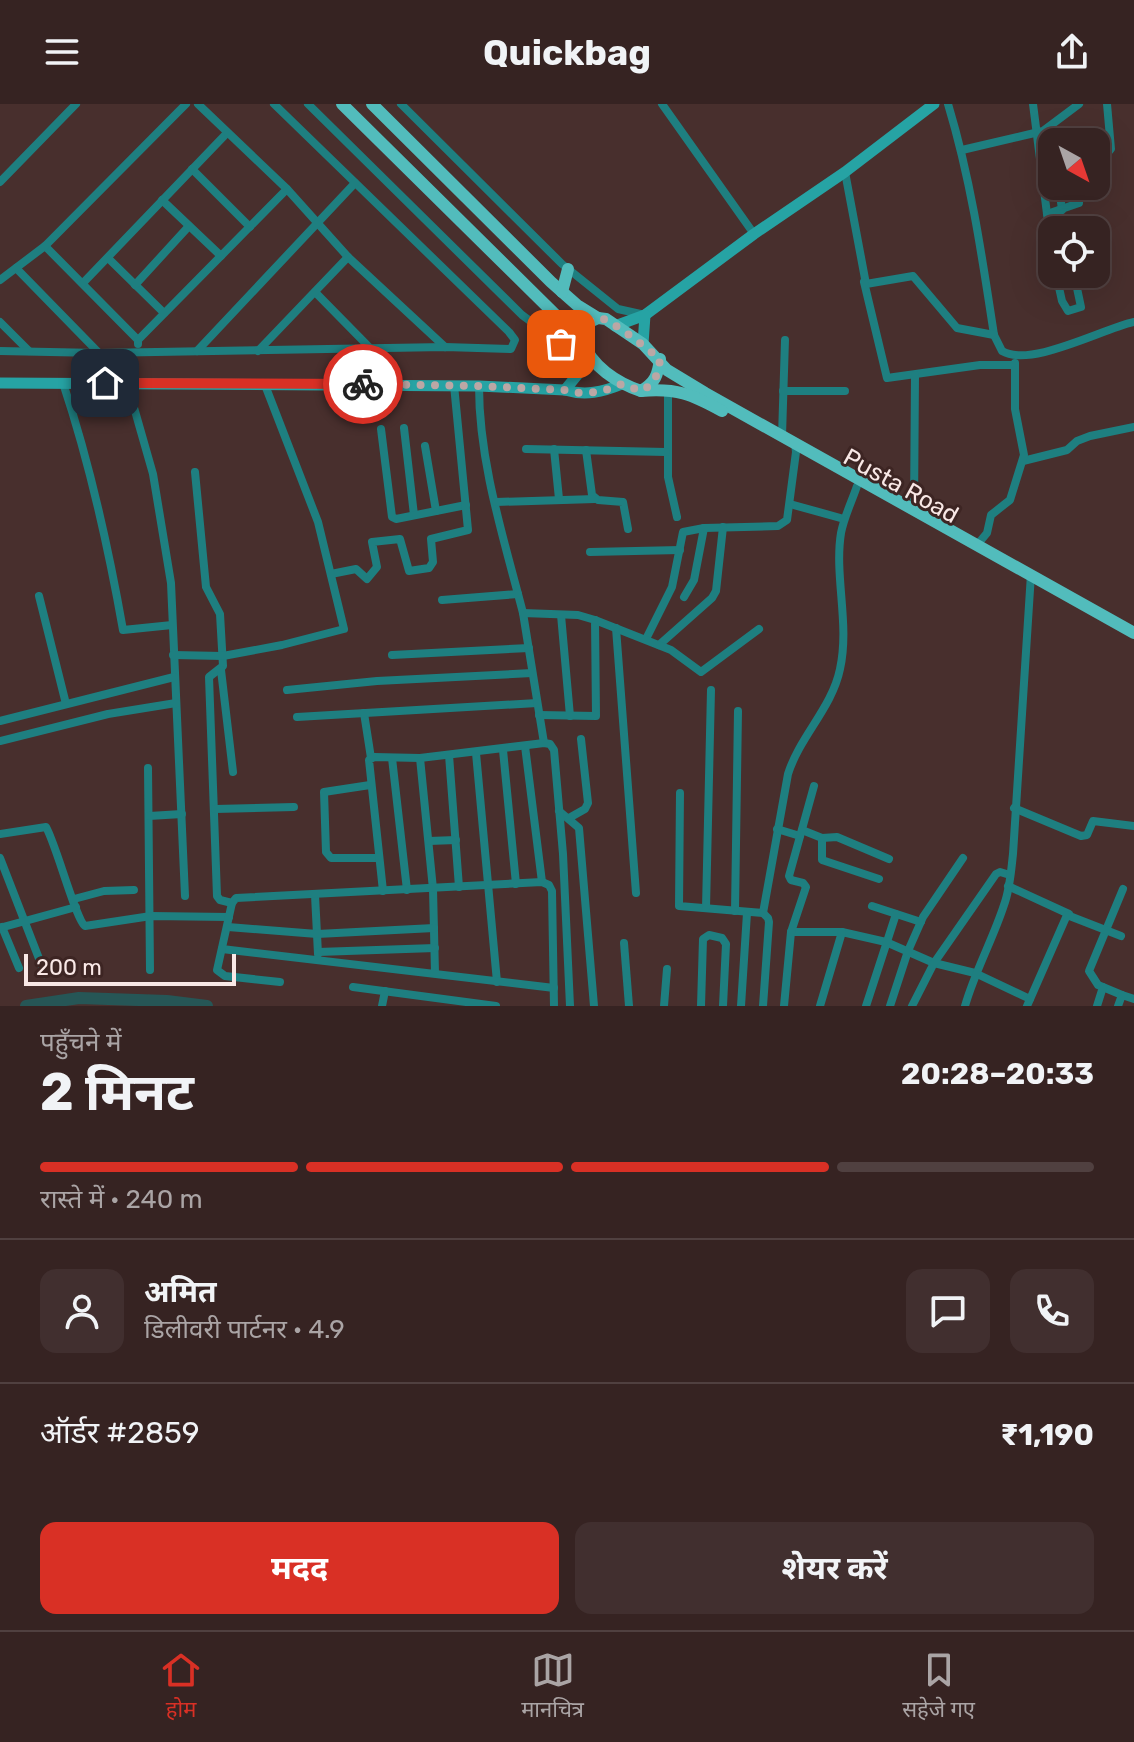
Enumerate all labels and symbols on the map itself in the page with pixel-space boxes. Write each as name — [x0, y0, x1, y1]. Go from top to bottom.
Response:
north arrow — [1038, 128, 1110, 200]
pin — [527, 310, 595, 378]
courier — [323, 344, 403, 424]
pin — [71, 349, 139, 417]
street label: Pusta Road — [838, 443, 964, 529]
scale bar — [24, 950, 236, 986]

